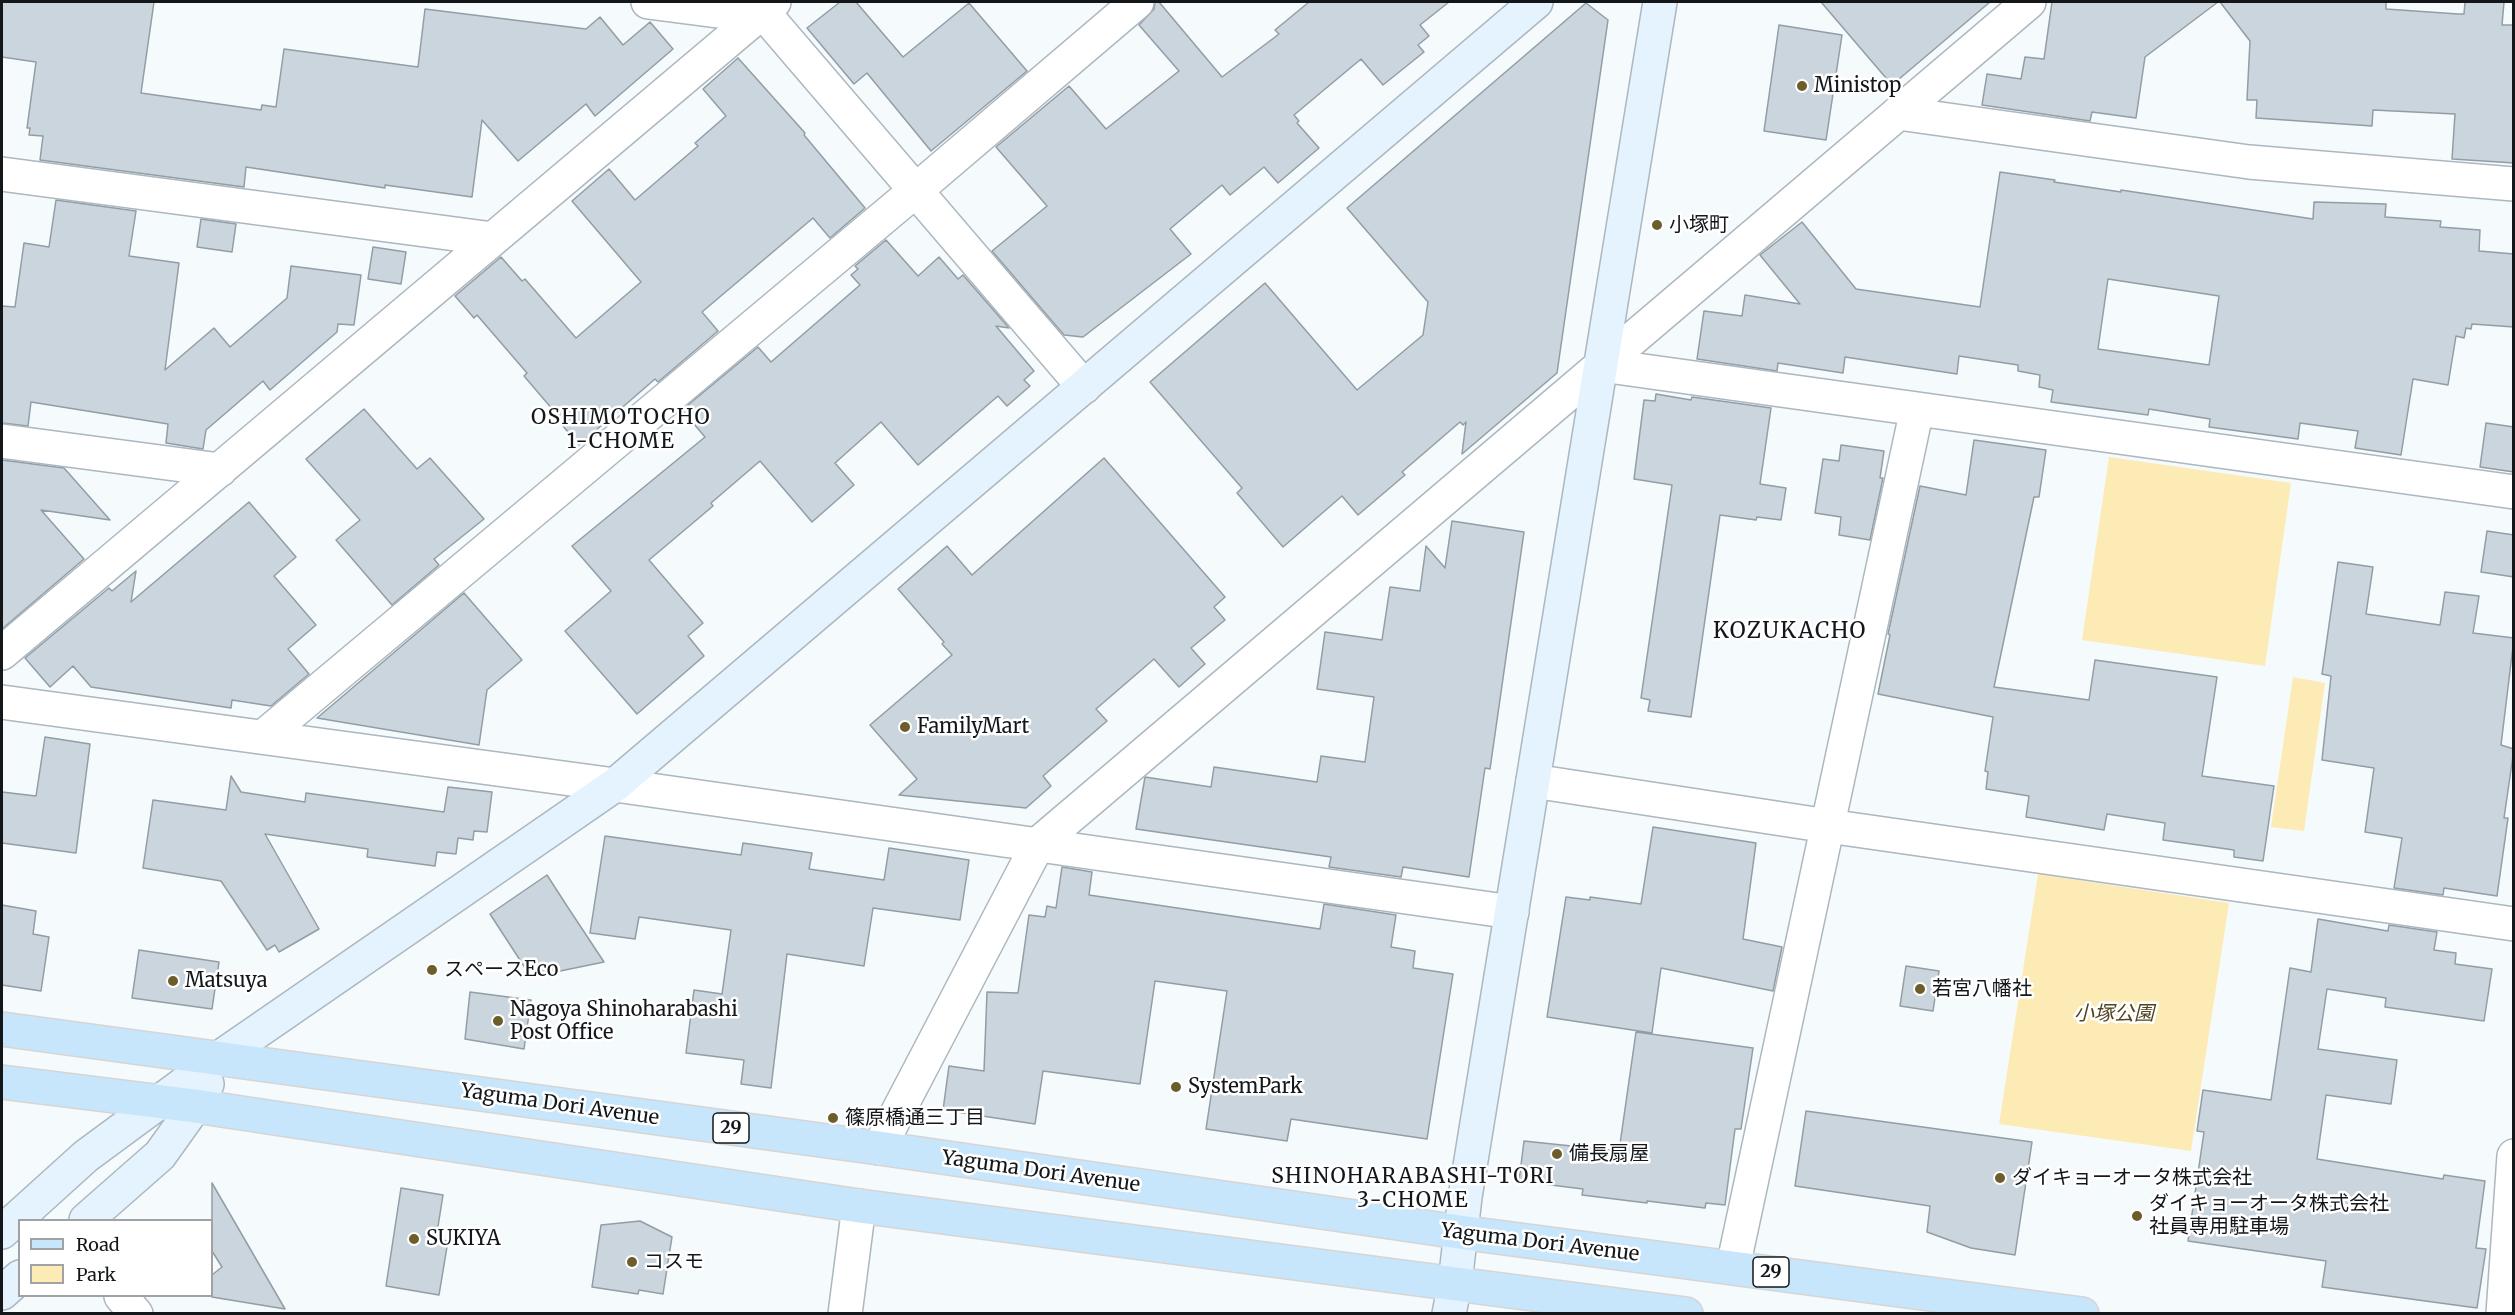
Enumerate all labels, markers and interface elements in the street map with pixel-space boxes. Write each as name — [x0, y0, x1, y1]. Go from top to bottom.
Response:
place label: Ministop — [1814, 74, 1901, 98]
marker: Ministop — [1795, 79, 1809, 93]
place label: 小塚町 — [1669, 213, 1729, 237]
marker: 小塚町 — [1650, 218, 1664, 232]
district label: OSHIMOTOCHO 1-CHOME — [531, 405, 711, 455]
district label: KOZUKACHO — [1713, 619, 1867, 645]
place label: FamilyMart — [917, 715, 1029, 739]
marker: FamilyMart — [898, 720, 912, 734]
place label: スペースEco — [444, 958, 558, 982]
marker: スペースEco — [425, 963, 439, 977]
place label: Matsuya — [185, 969, 267, 993]
marker: Matsuya — [166, 974, 180, 988]
place label: 若宮八幡社 — [1932, 977, 2032, 1001]
marker: 若宮八幡社 — [1913, 982, 1927, 996]
place label: Nagoya Shinoharabashi Post Office — [510, 998, 738, 1045]
park label: 小塚公園 — [2074, 1002, 2154, 1026]
marker: Nagoya Shinoharabashi Post Office — [491, 1014, 505, 1028]
place label: SystemPark — [1188, 1075, 1303, 1099]
street label: Yaguma Dori Avenue — [459, 1079, 661, 1131]
marker: SystemPark — [1169, 1080, 1183, 1094]
place label: 篠原橋通三丁目 — [845, 1106, 985, 1130]
marker: 篠原橋通三丁目 — [826, 1111, 840, 1125]
road number: 29 — [713, 1113, 749, 1143]
place label: 備長扇屋 — [1569, 1142, 1649, 1166]
street label: Yaguma Dori Avenue — [940, 1146, 1142, 1198]
marker: 備長扇屋 — [1550, 1147, 1564, 1161]
district label: SHINOHARABASHI-TORI 3-CHOME — [1271, 1164, 1555, 1214]
place label: ダイキョーオータ株式会社 — [2012, 1166, 2252, 1190]
marker: ダイキョーオータ株式会社 — [1993, 1171, 2007, 1185]
place label: ダイキョーオータ株式会社 社員専用駐車場 — [2149, 1192, 2389, 1239]
marker: ダイキョーオータ株式会社 社員専用駐車場 — [2130, 1209, 2144, 1223]
legend — [18, 1219, 213, 1297]
street label: Yaguma Dori Avenue — [1439, 1219, 1641, 1267]
place label: SUKIYA — [426, 1227, 501, 1251]
marker: SUKIYA — [407, 1232, 421, 1246]
text: Road — [76, 1233, 120, 1256]
place label: コスモ — [644, 1250, 704, 1274]
marker: コスモ — [625, 1255, 639, 1269]
road number: 29 — [1753, 1257, 1789, 1287]
text: Park — [76, 1263, 116, 1286]

